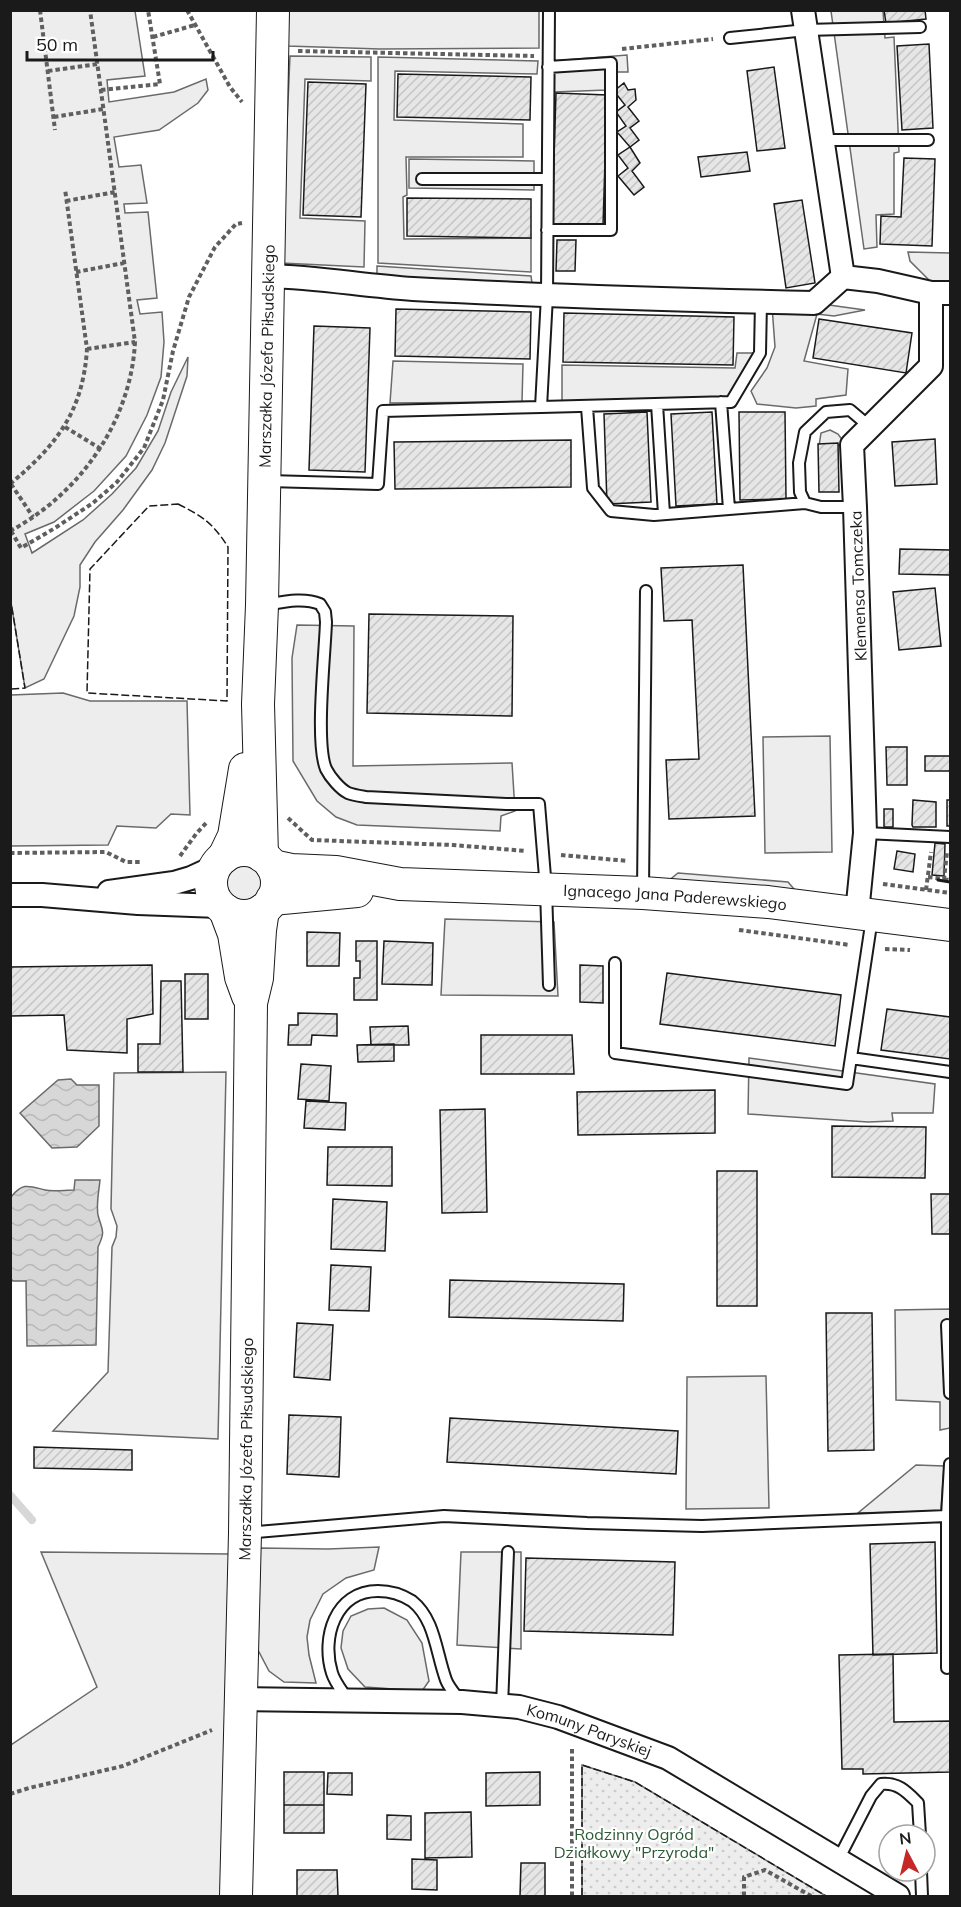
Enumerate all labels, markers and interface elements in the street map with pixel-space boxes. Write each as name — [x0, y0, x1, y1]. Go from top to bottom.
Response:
scale bar — [27, 24, 213, 62]
text: 50 m — [36, 33, 78, 56]
street label: Marszałka Józefa Piłsudskiego — [255, 244, 279, 468]
street label: Klemensa Tomczeka — [845, 510, 871, 662]
street label: Ignacego Jana Paderewskiego — [563, 880, 788, 914]
street label: Marszałka Józefa Piłsudskiego — [234, 1337, 257, 1561]
street label: Komuny Paryskiej — [524, 1699, 654, 1761]
north arrow — [877, 1823, 937, 1883]
park label: Rodzinny Ogród Działkowy "Przyroda" — [554, 1824, 714, 1862]
text: N — [898, 1827, 912, 1849]

